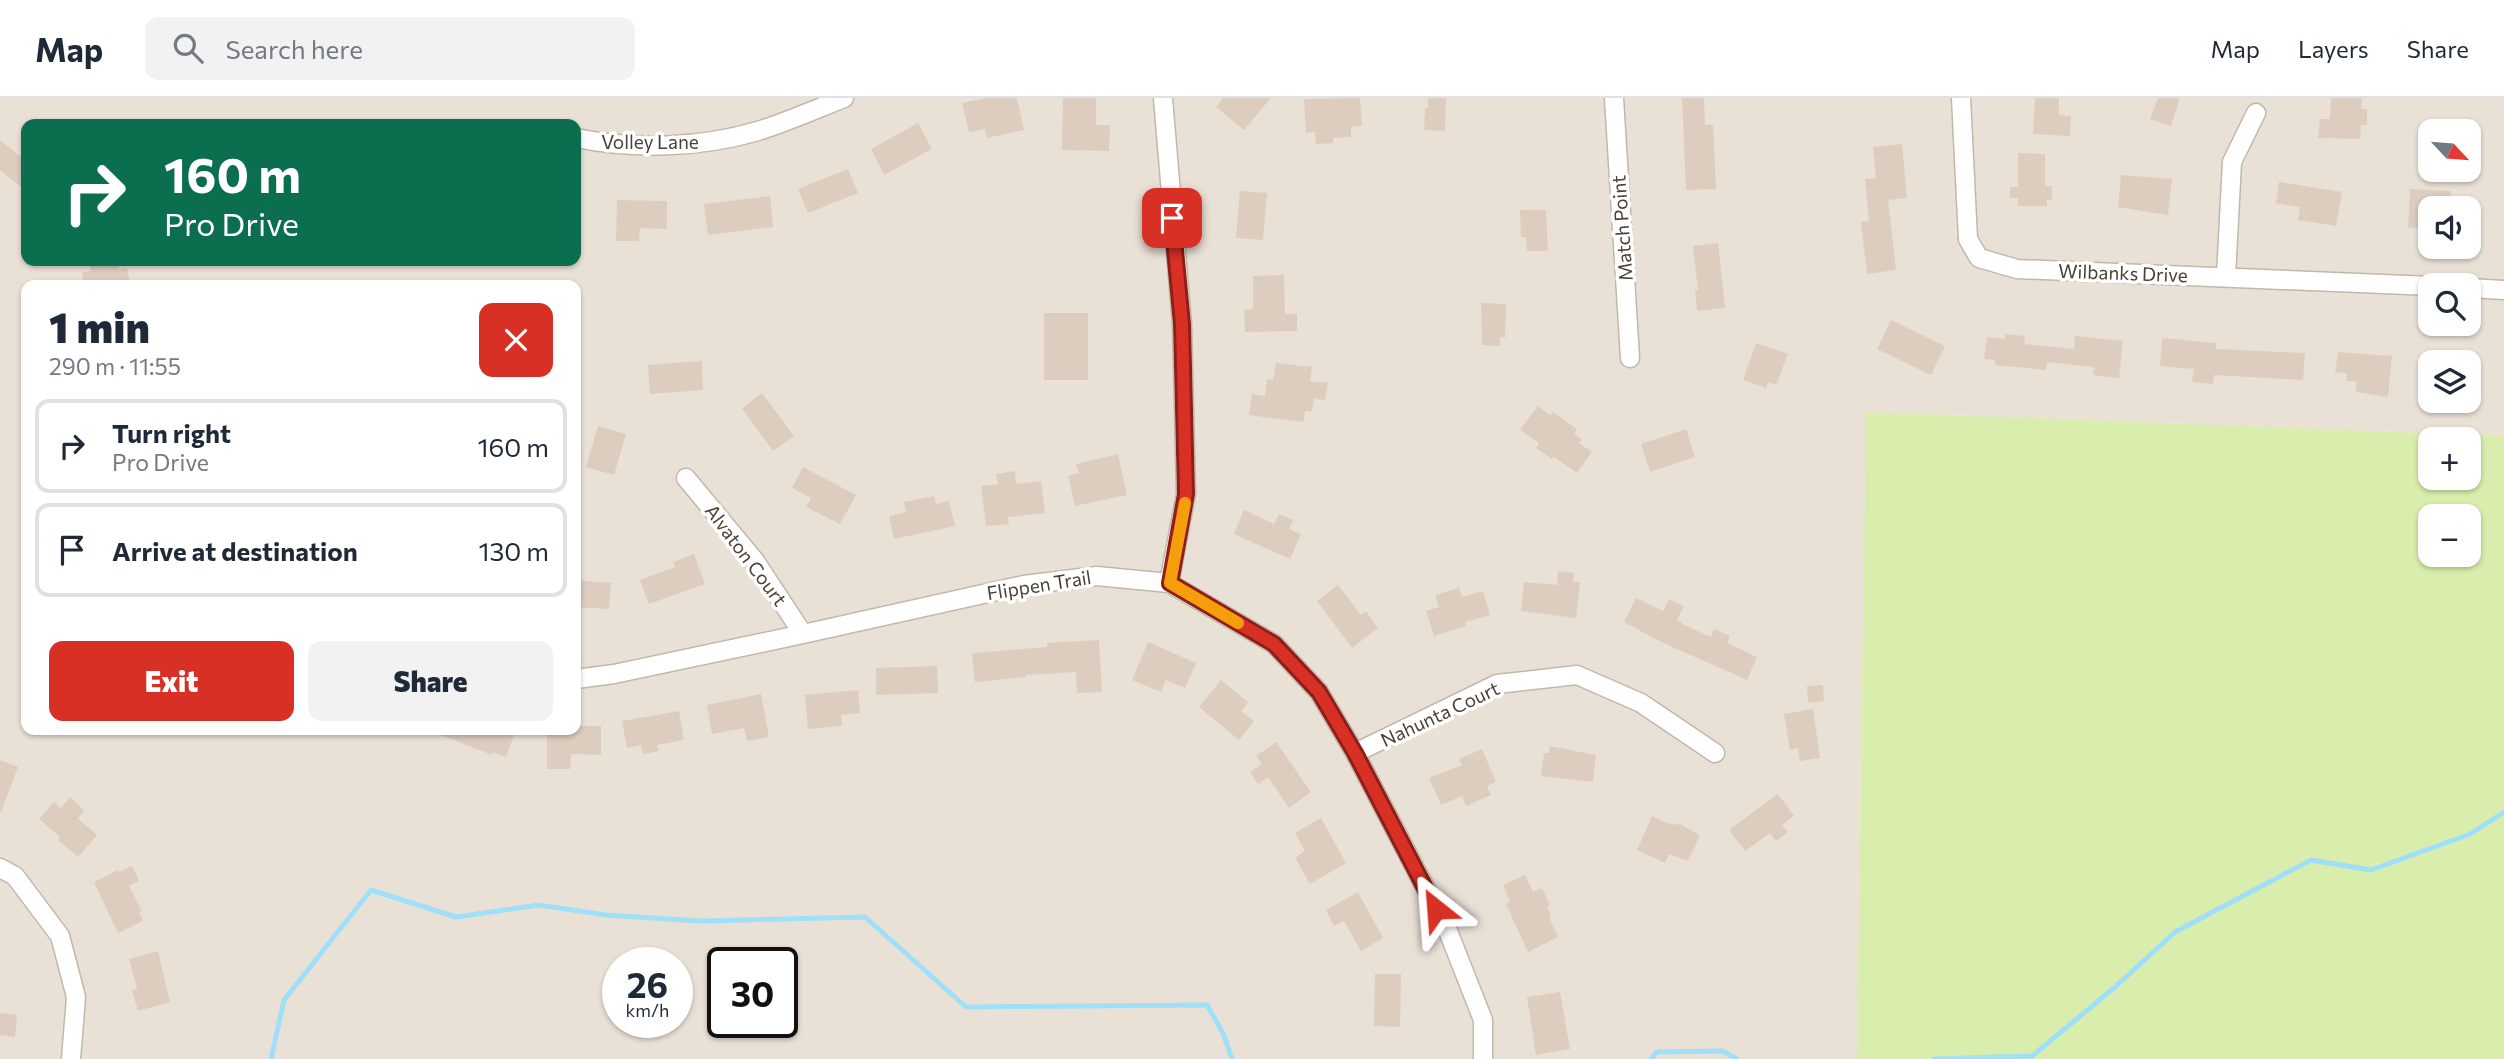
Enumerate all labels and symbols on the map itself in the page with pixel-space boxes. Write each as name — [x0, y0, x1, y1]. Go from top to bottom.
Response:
north arrow — [2418, 119, 2482, 182]
street label: Volley Lane — [601, 130, 699, 153]
street label: Match Point — [1606, 174, 1637, 282]
pin — [1142, 188, 1202, 248]
street label: Wilbanks Drive — [2058, 259, 2188, 286]
street label: Alvaton Court — [701, 499, 792, 610]
street label: Flippen Trail — [985, 565, 1093, 604]
street label: Nahunta Court — [1377, 676, 1503, 751]
position arrow — [1399, 872, 1473, 946]
speed limit sign: 30 — [707, 947, 798, 1038]

